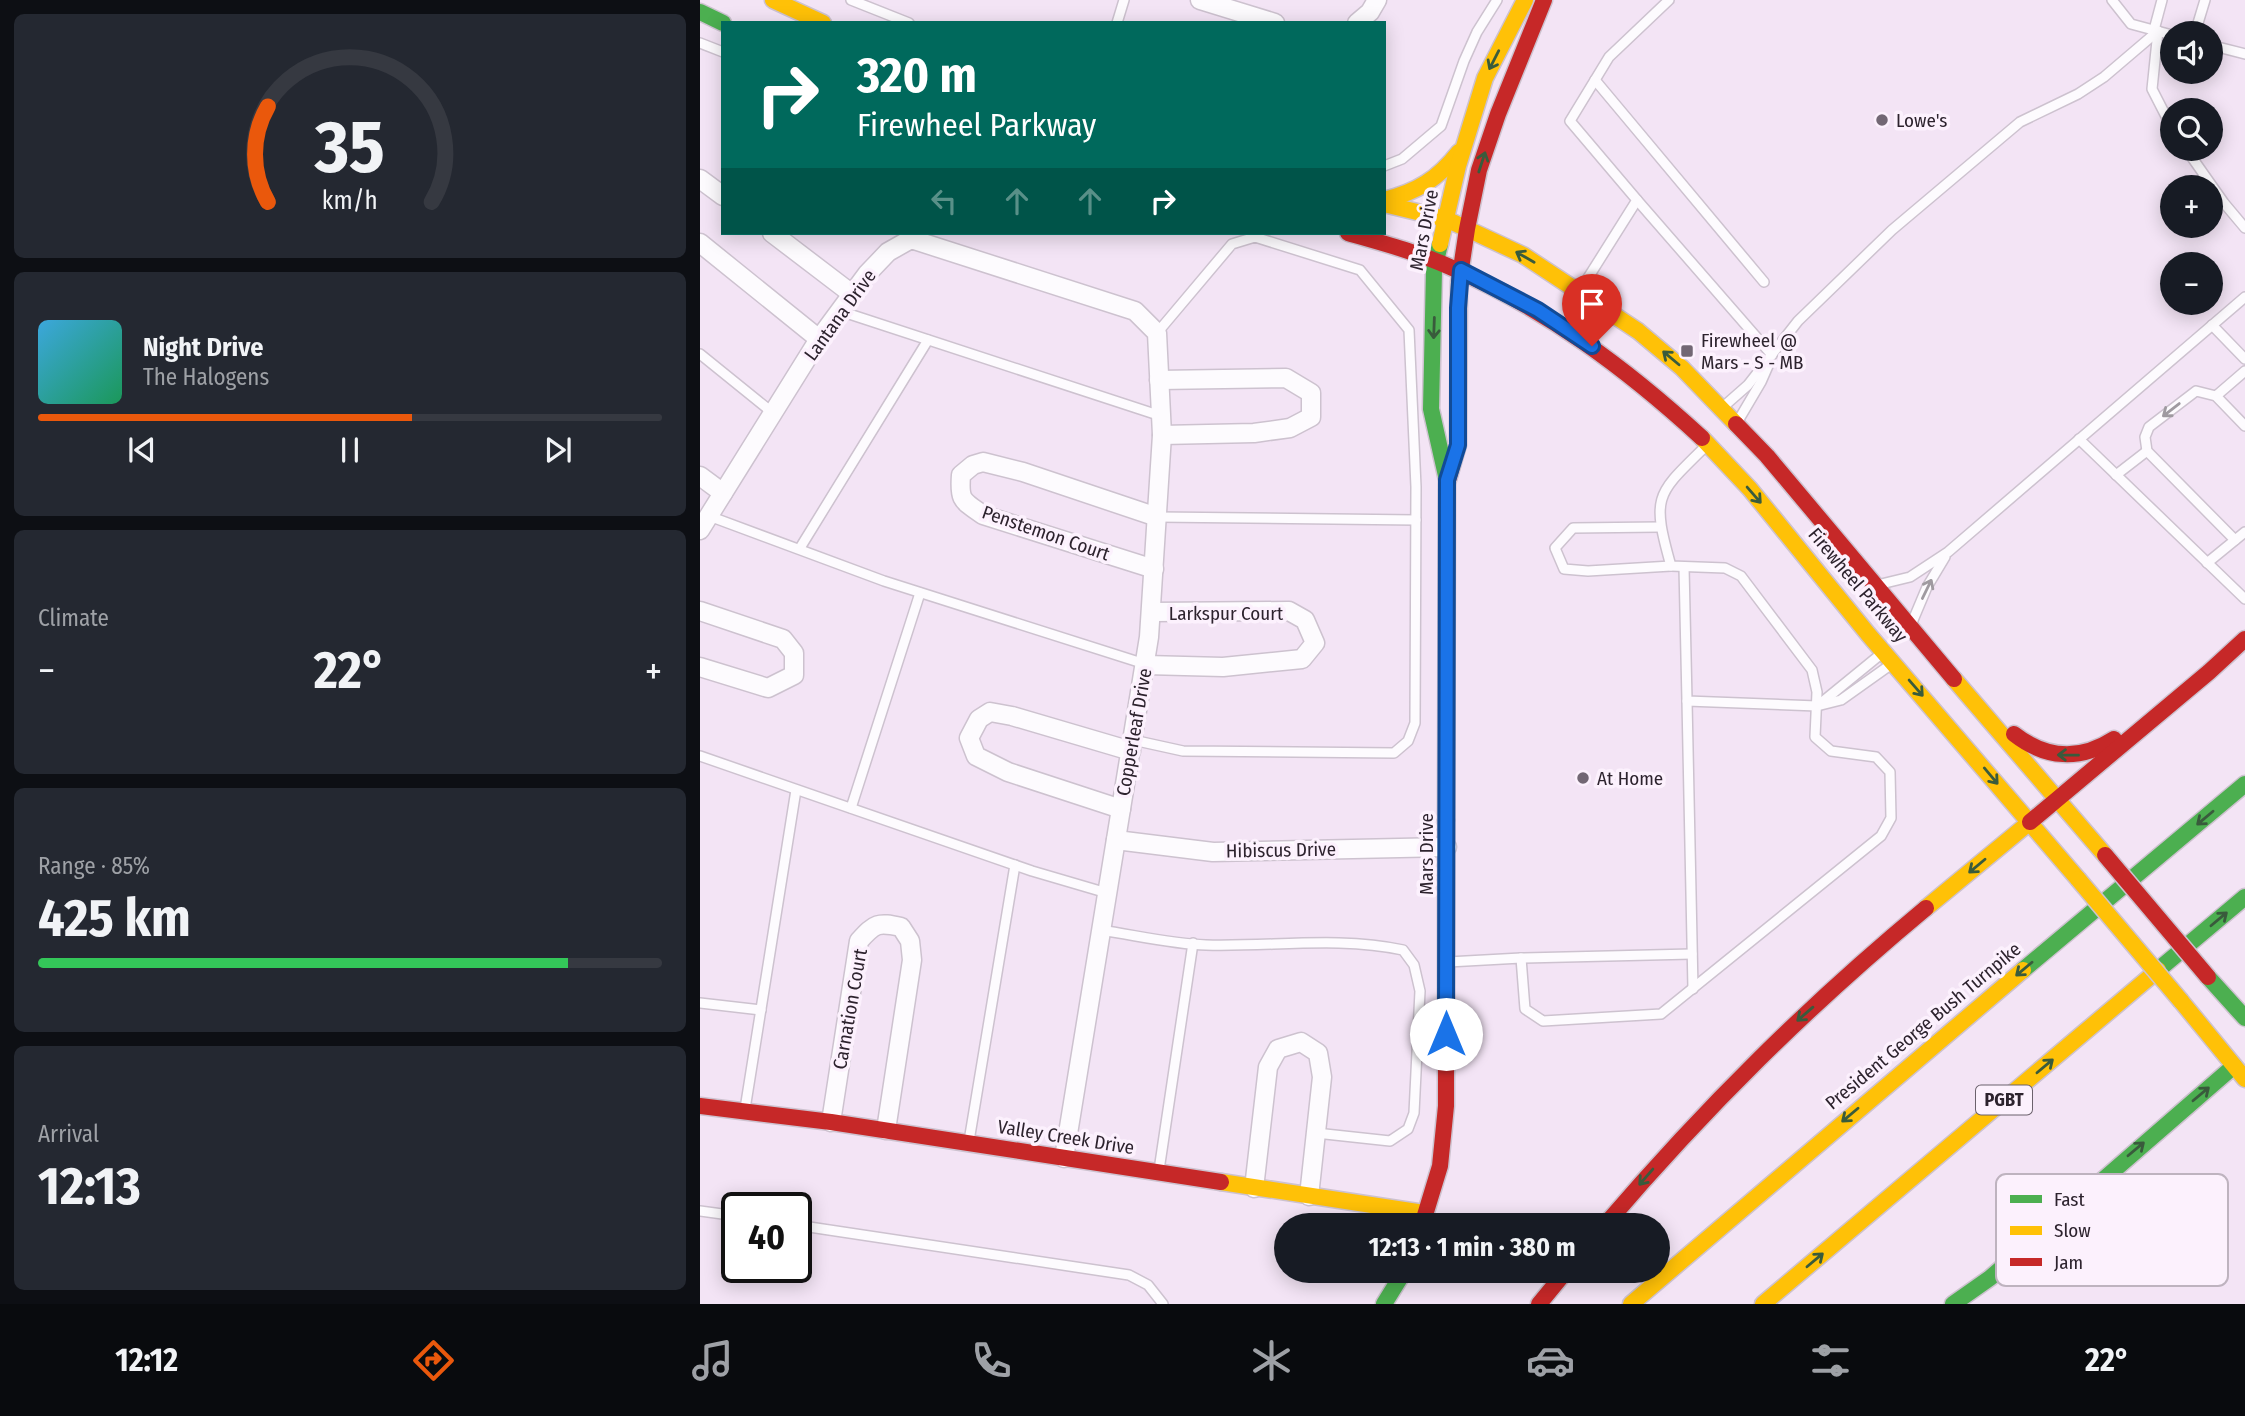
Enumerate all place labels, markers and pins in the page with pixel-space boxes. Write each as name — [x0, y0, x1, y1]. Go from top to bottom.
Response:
place label: Lowe's — [1896, 109, 1947, 132]
marker: Lowe's — [1874, 112, 1890, 128]
pin — [1562, 274, 1622, 346]
place label: Firewheel @ Mars - S - MB — [1701, 329, 1804, 374]
marker: Firewheel @ Mars - S - MB — [1679, 343, 1695, 359]
place label: At Home — [1597, 767, 1663, 790]
marker: At Home — [1575, 770, 1591, 786]

